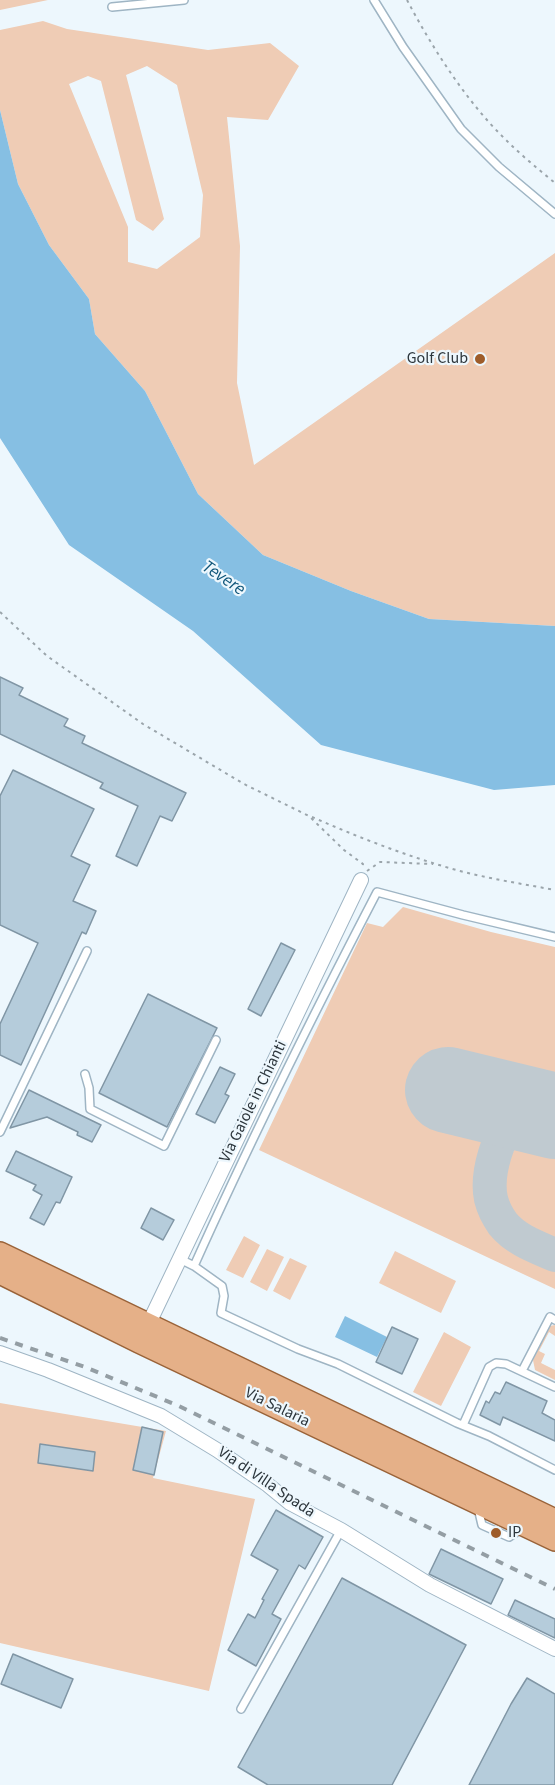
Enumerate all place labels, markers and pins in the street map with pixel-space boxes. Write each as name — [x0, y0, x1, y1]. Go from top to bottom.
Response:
place label: Golf Club — [407, 349, 468, 369]
marker: Golf Club — [473, 352, 487, 366]
place label: IP — [508, 1523, 521, 1543]
marker: IP — [489, 1526, 503, 1540]

